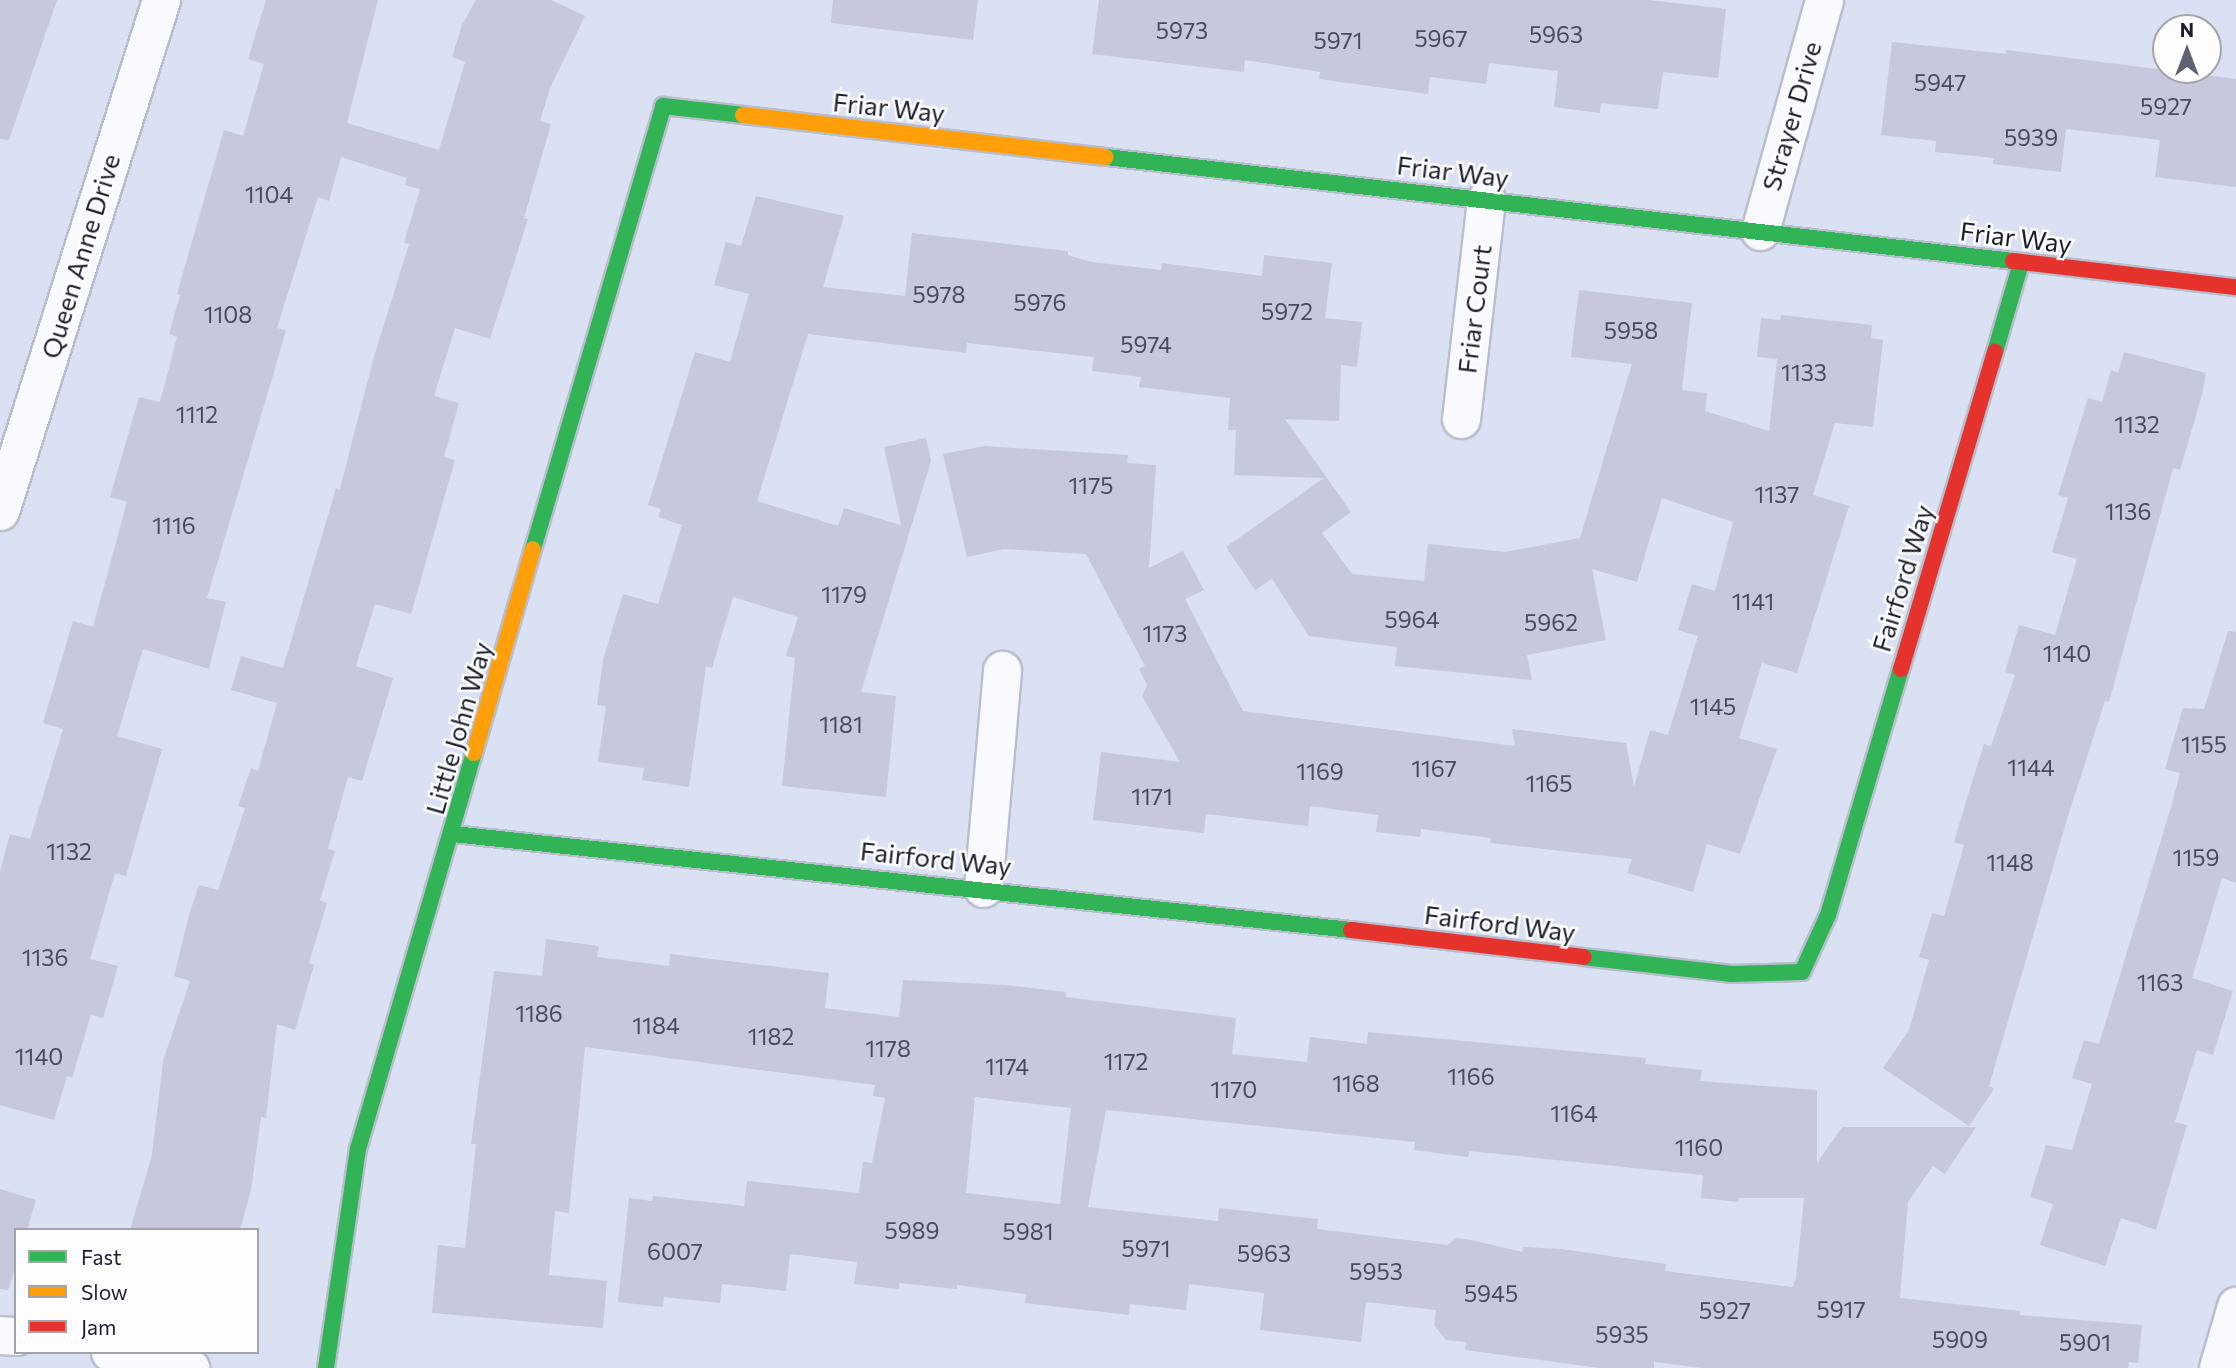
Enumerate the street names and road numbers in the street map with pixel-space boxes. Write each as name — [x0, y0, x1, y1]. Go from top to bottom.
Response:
street label: Strayer Drive — [1755, 38, 1827, 194]
street label: Friar Way — [831, 86, 947, 128]
street label: Friar Way — [1395, 149, 1511, 193]
street label: Queen Anne Drive — [34, 150, 126, 362]
street label: Friar Way — [1958, 215, 2074, 259]
street label: Friar Court — [1451, 243, 1497, 375]
street label: Fairford Way — [1865, 501, 1939, 655]
street label: Little John Way — [418, 638, 498, 818]
street label: Fairford Way — [859, 835, 1013, 881]
street label: Fairford Way — [1423, 898, 1577, 948]

